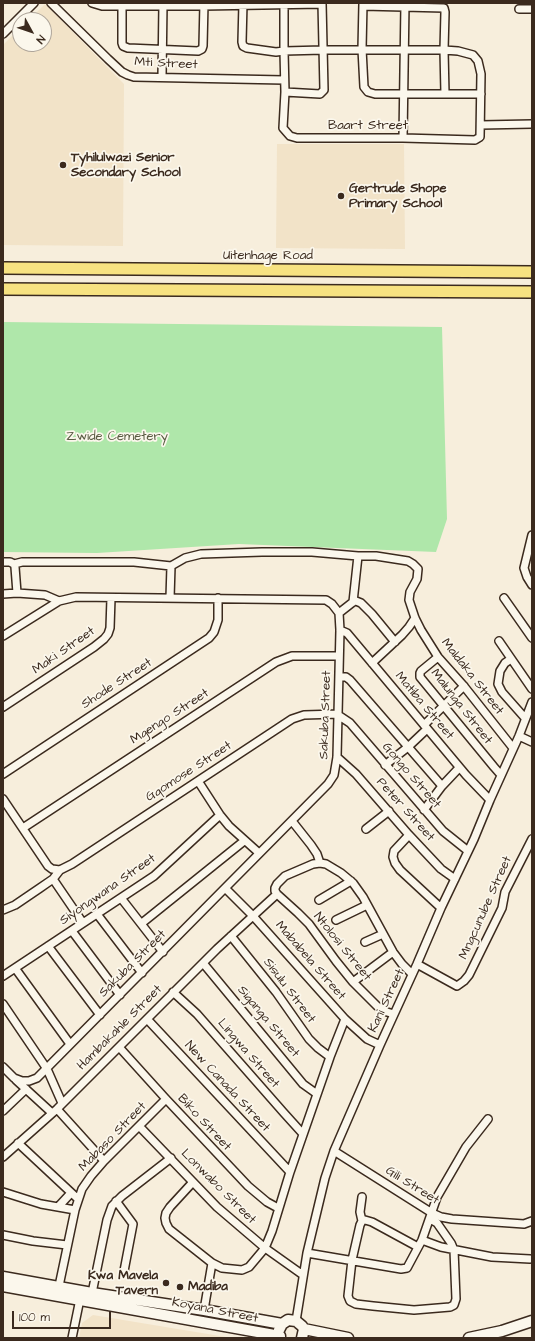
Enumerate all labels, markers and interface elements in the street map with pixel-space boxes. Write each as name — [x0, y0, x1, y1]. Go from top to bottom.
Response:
north arrow — [12, 12, 52, 52]
text: N — [33, 32, 49, 47]
street label: Mti Street — [134, 55, 198, 73]
street label: Baart Street — [328, 118, 408, 134]
place label: Tyhilulwazi Senior Secondary School — [71, 150, 181, 181]
marker: Tyhilulwazi Senior Secondary School — [58, 160, 68, 170]
place label: Gertrude Shope Primary School — [349, 181, 447, 212]
marker: Gertrude Shope Primary School — [336, 191, 346, 201]
street label: Uitenhage Road — [223, 248, 313, 264]
park label: Zwide Cemetery — [66, 429, 168, 445]
street label: Maki Street — [30, 624, 98, 678]
street label: Maldaka Street — [437, 636, 507, 718]
street label: Shode Street — [79, 655, 155, 713]
street label: Malunga Street — [427, 666, 495, 748]
street label: Matiba Street — [391, 669, 457, 743]
street label: Sakuba Street — [317, 670, 335, 760]
street label: Mgengo Street — [128, 686, 212, 748]
street label: Gqomose Street — [143, 738, 235, 806]
street label: Gongo Street — [378, 740, 444, 812]
street label: Peter Street — [372, 775, 438, 845]
street label: Siyongwana Street — [57, 851, 159, 929]
street label: Mngcunube Street — [456, 854, 516, 962]
street label: Ntolosi Street — [310, 909, 374, 985]
street label: Mababela Street — [271, 918, 349, 1004]
street label: Sakuba Street — [96, 927, 170, 1001]
street label: Sisulu Street — [259, 955, 319, 1027]
street label: Kani Street — [366, 967, 408, 1035]
street label: Hambakahle Street — [74, 982, 166, 1074]
street label: Siganga Street — [233, 983, 303, 1061]
street label: Lingwa Street — [214, 1016, 282, 1092]
street label: New Canada Street — [181, 1038, 273, 1136]
street label: Biko Street — [174, 1091, 234, 1155]
street label: Mabaso Street — [76, 1099, 150, 1175]
street label: Lonwabo Street — [177, 1146, 259, 1228]
street label: Gili Street — [382, 1163, 442, 1209]
place label: Kwa Mavela Tavern — [88, 1268, 158, 1299]
marker: Kwa Mavela Tavern — [161, 1278, 171, 1288]
place label: Madiba — [188, 1279, 228, 1295]
marker: Madiba — [175, 1282, 185, 1292]
street label: Koyana Street — [171, 1295, 259, 1327]
scale bar — [14, 1303, 113, 1329]
text: 100 m — [19, 1309, 50, 1326]

